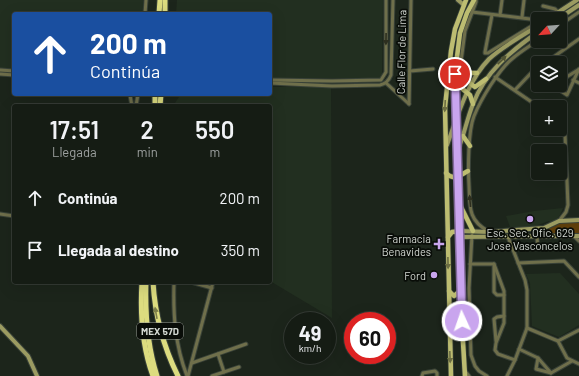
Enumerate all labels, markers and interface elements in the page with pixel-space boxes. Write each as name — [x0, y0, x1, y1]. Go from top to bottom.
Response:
street label: Calle Flor de Lima — [394, 10, 408, 94]
north arrow — [531, 12, 567, 48]
map controls — [531, 12, 567, 180]
text: 200 m — [90, 26, 167, 60]
icon: ahead — [24, 28, 76, 80]
one-way arrow — [383, 33, 389, 46]
one-way arrow — [497, 55, 507, 65]
button: layers — [531, 56, 567, 92]
pin — [438, 57, 472, 91]
text: Continúa — [90, 60, 160, 82]
icon: arrive — [444, 63, 466, 85]
one-way arrow — [442, 100, 449, 112]
button: + — [531, 100, 567, 136]
text: 17:51 — [50, 115, 99, 144]
text: 2 — [141, 115, 154, 144]
text: 550 — [195, 115, 234, 144]
text: Llegada — [52, 144, 97, 160]
text: min — [137, 144, 158, 160]
text: m — [209, 144, 220, 160]
button: − — [531, 144, 567, 180]
icon: ahead — [24, 187, 46, 209]
text: Continúa — [58, 189, 118, 207]
text: 200 m — [220, 189, 260, 207]
one-way arrow — [466, 195, 473, 207]
marker: Esc. Sec. Ofic. 629 Jose Vasconcelos — [525, 214, 535, 224]
place label: Esc. Sec. Ofic. 629 Jose Vasconcelos — [486, 226, 574, 252]
place label: Farmacia Benavides — [382, 232, 431, 258]
icon: arrive — [24, 239, 46, 261]
marker: Farmacia Benavides — [434, 239, 444, 249]
text: Llegada al destino — [58, 241, 179, 259]
text: 350 m — [221, 241, 260, 259]
one-way arrow — [445, 257, 451, 270]
place label: Ford — [404, 269, 426, 282]
marker: Ford — [429, 270, 439, 280]
position arrow — [441, 300, 483, 342]
one-way arrow — [153, 307, 159, 319]
speed limit sign: 60 — [344, 312, 396, 364]
text: 49 — [299, 321, 321, 345]
road number: MEX 57D — [137, 323, 183, 339]
text: km/h — [299, 342, 321, 354]
one-way arrow — [447, 351, 453, 364]

